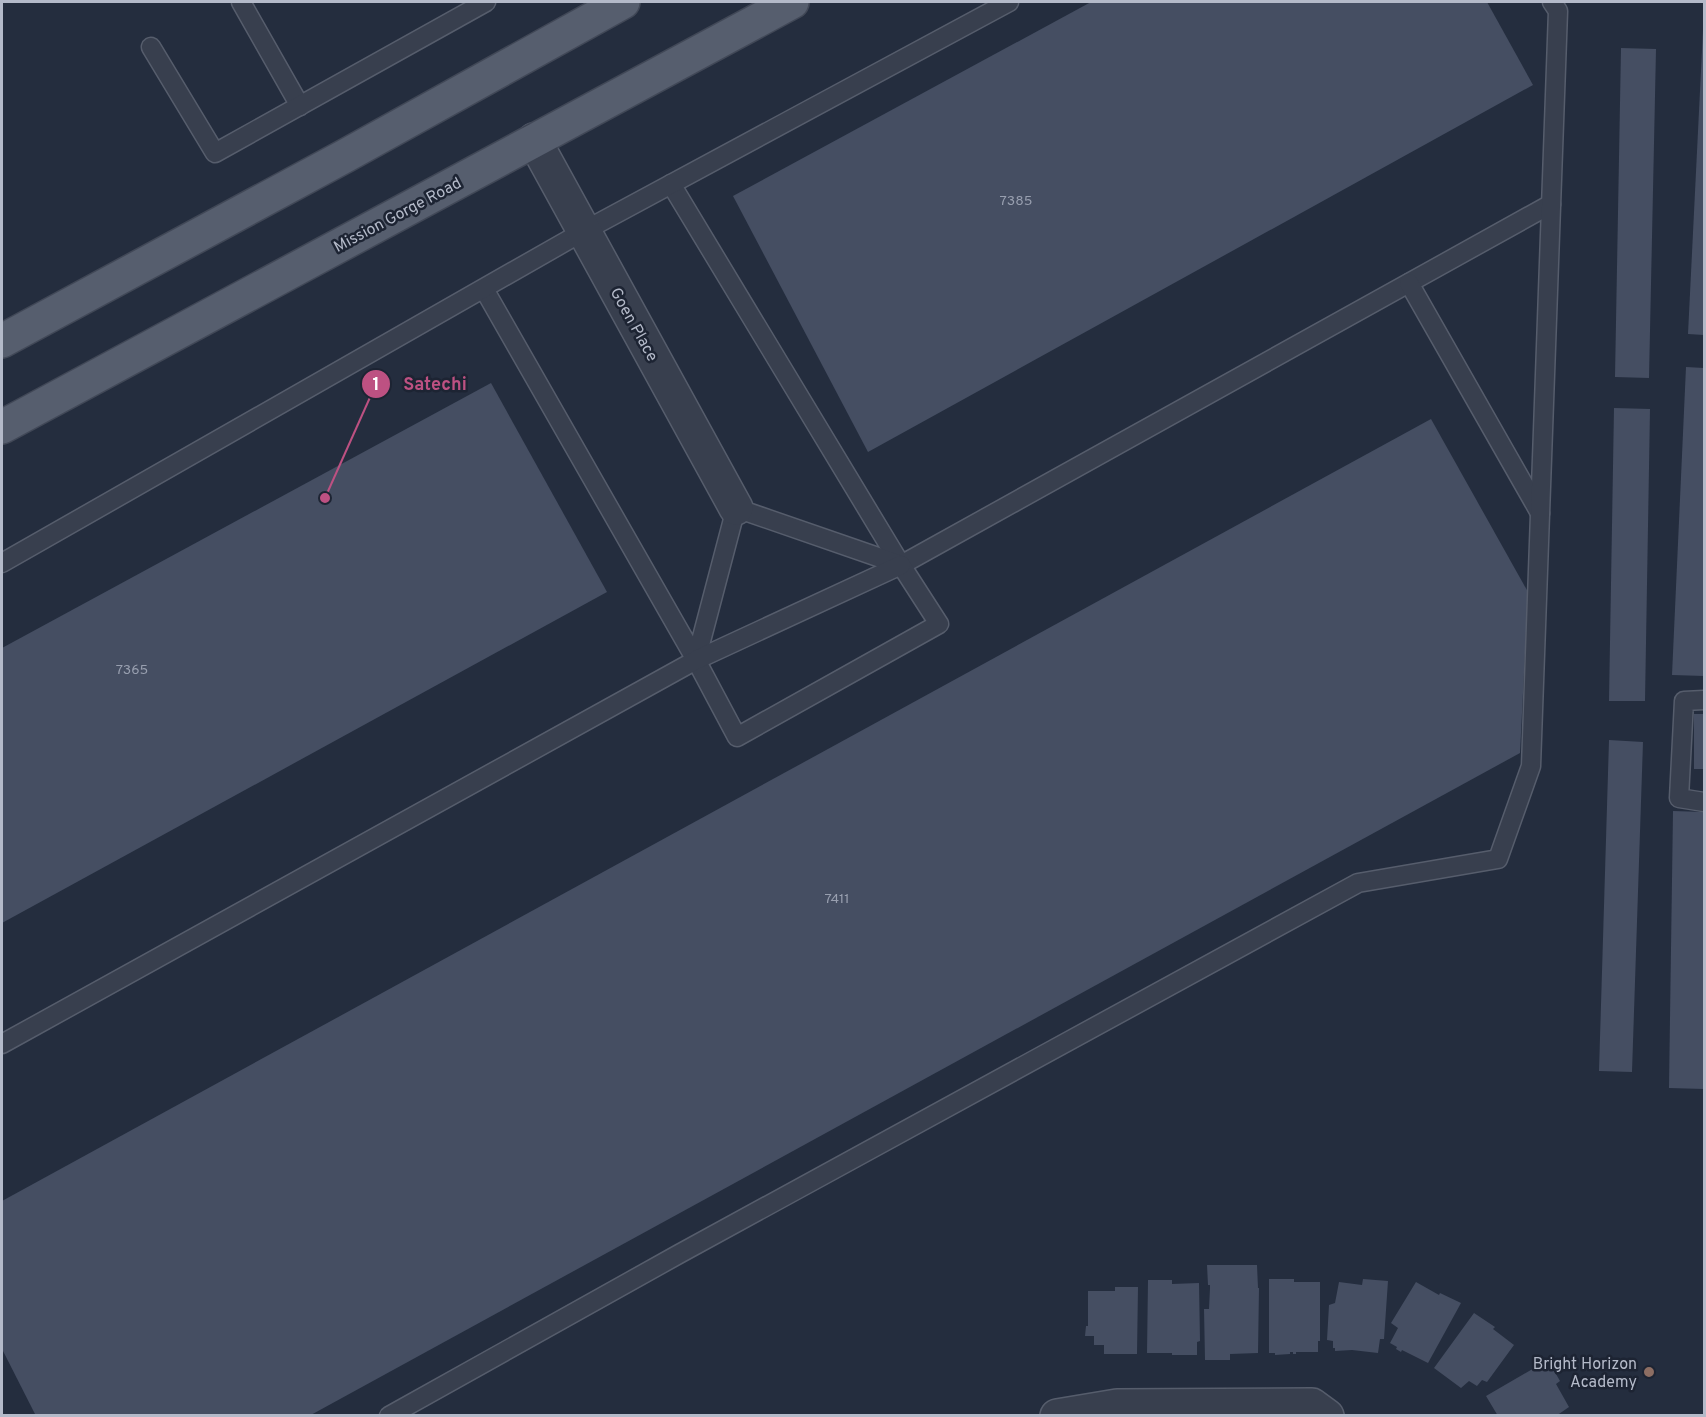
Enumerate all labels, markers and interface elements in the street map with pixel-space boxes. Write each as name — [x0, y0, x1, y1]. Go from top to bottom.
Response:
street label: Mission Gorge Road — [331, 174, 465, 258]
house number: 7385 — [1000, 193, 1032, 210]
street label: Goen Place — [605, 285, 662, 365]
callout: Satechi — [361, 366, 479, 402]
text: 1 — [372, 374, 380, 397]
text: Satechi — [403, 374, 467, 397]
house number: 7365 — [116, 662, 148, 679]
house number: 7411 — [824, 891, 850, 908]
place label: Bright Horizon Academy — [1533, 1355, 1637, 1393]
marker: Bright Horizon Academy — [1642, 1365, 1656, 1379]

